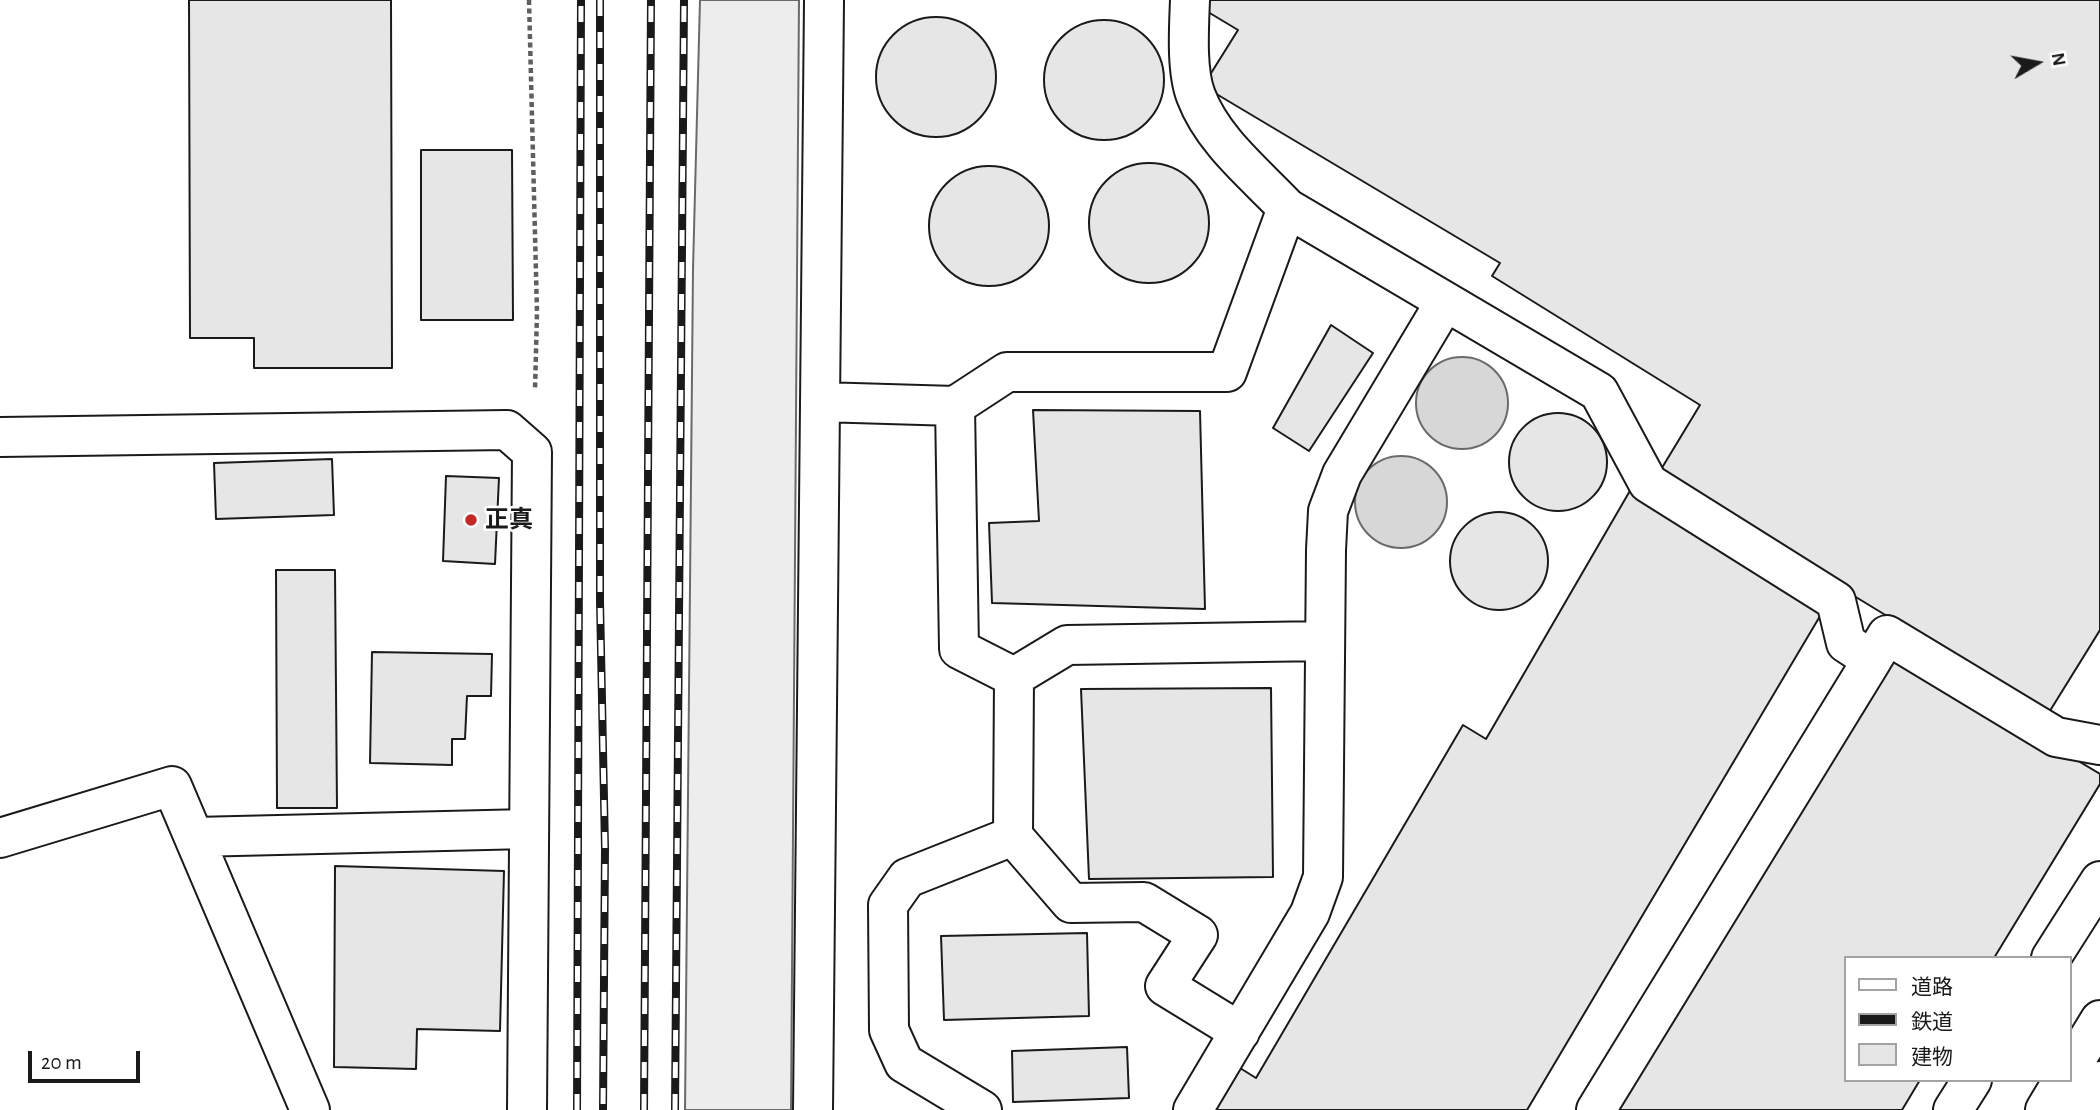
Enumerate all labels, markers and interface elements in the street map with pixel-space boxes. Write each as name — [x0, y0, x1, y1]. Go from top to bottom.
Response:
north arrow — [2002, 28, 2072, 98]
text: N — [2048, 51, 2069, 67]
place label: 正真 — [485, 506, 533, 534]
marker: 正真 — [463, 512, 479, 528]
legend — [1844, 956, 2072, 1082]
text: 道路 — [1911, 977, 1953, 998]
text: 鉄道 — [1911, 1012, 1953, 1033]
scale bar — [32, 1036, 144, 1080]
text: 建物 — [1911, 1047, 1953, 1068]
text: 20 m — [41, 1052, 82, 1073]

